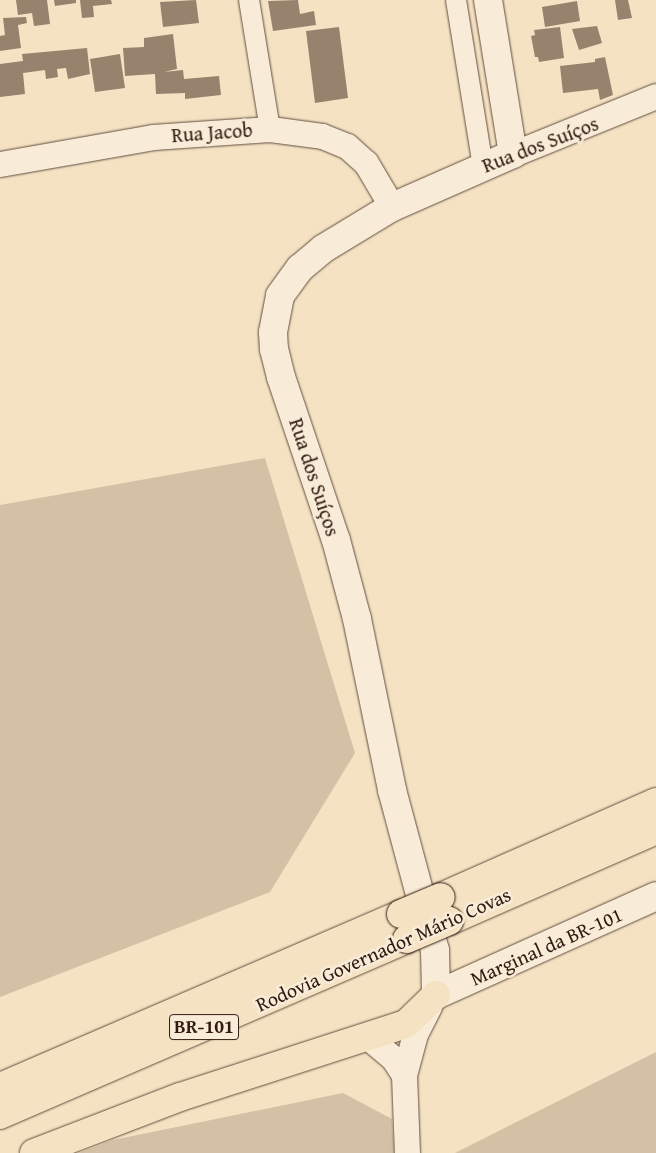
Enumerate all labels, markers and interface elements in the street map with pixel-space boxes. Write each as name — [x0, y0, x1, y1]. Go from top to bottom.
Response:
street label: Rua dos Suíços — [478, 111, 602, 177]
street label: Rua Jacob — [171, 117, 253, 147]
street label: Rua dos Suíços — [285, 415, 345, 539]
street label: Rodovia Governador Mário Covas — [252, 882, 514, 1016]
street label: Marginal da BR-101 — [466, 902, 626, 990]
road number: BR-101 — [169, 1010, 239, 1044]

